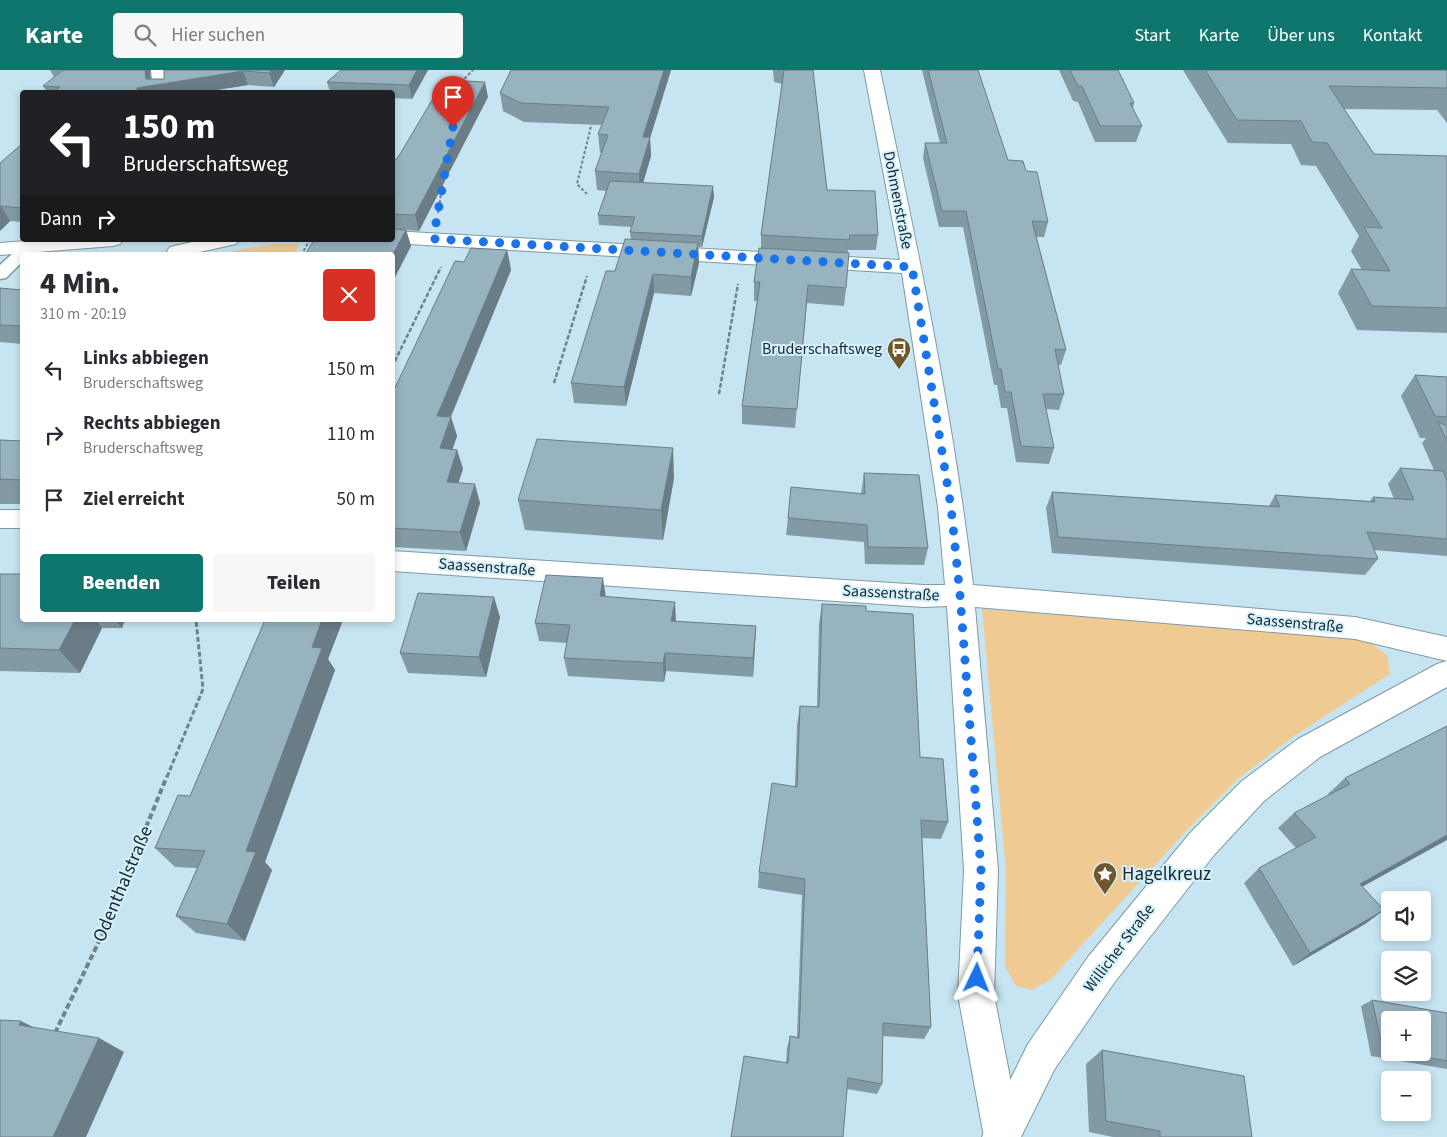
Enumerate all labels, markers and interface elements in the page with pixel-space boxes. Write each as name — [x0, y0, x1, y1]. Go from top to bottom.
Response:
search box — [113, 13, 463, 58]
text: Karte — [25, 18, 83, 53]
icon: search — [131, 21, 159, 49]
text: Hier suchen — [171, 22, 265, 49]
text: Start — [1134, 23, 1171, 48]
text: Karte — [1199, 23, 1239, 48]
text: Über uns — [1267, 23, 1335, 48]
text: Kontakt — [1363, 23, 1422, 48]
pin — [432, 76, 474, 127]
icon: arrive — [439, 83, 467, 111]
text: 150 m — [123, 102, 215, 152]
icon: left — [40, 110, 105, 175]
text: Bruderschaftsweg — [123, 148, 288, 180]
street label: Dohmenstraße — [878, 149, 918, 251]
icon: right — [92, 205, 120, 233]
text: Dann — [40, 206, 82, 233]
text: 4 Min. — [40, 262, 120, 305]
button: close — [323, 269, 375, 321]
text: 310 m · 20:19 — [40, 303, 127, 325]
bus stop icon: Bruderschaftsweg — [886, 336, 912, 370]
place label: Bruderschaftsweg — [762, 338, 882, 360]
text: Links abbiegen — [83, 345, 209, 372]
icon: left — [40, 356, 68, 384]
text: 150 m — [327, 356, 375, 383]
text: Bruderschaftsweg — [83, 372, 203, 394]
text: Rechts abbiegen — [83, 410, 221, 437]
icon: right — [40, 421, 68, 449]
text: 110 m — [327, 421, 375, 448]
text: Bruderschaftsweg — [83, 437, 203, 459]
icon: arrive — [40, 486, 68, 514]
text: Ziel erreicht — [83, 486, 184, 513]
text: 50 m — [337, 486, 375, 513]
street label: Saassenstraße — [438, 553, 536, 581]
button: Beenden — [40, 554, 203, 612]
button: Teilen — [213, 554, 375, 612]
street label: Saassenstraße — [842, 579, 940, 607]
street label: Saassenstraße — [1246, 608, 1344, 638]
street label: Odenthalstraße — [86, 822, 160, 946]
place icon: Hagelkreuz — [1092, 861, 1118, 895]
place label: Hagelkreuz — [1122, 861, 1211, 888]
map controls — [1381, 891, 1431, 1121]
button: sound — [1381, 891, 1431, 941]
street label: Willicher Straße — [1079, 899, 1159, 997]
position arrow — [950, 951, 1002, 1003]
button: layers — [1381, 951, 1431, 1001]
button: + — [1381, 1011, 1431, 1061]
button: − — [1381, 1071, 1431, 1121]

